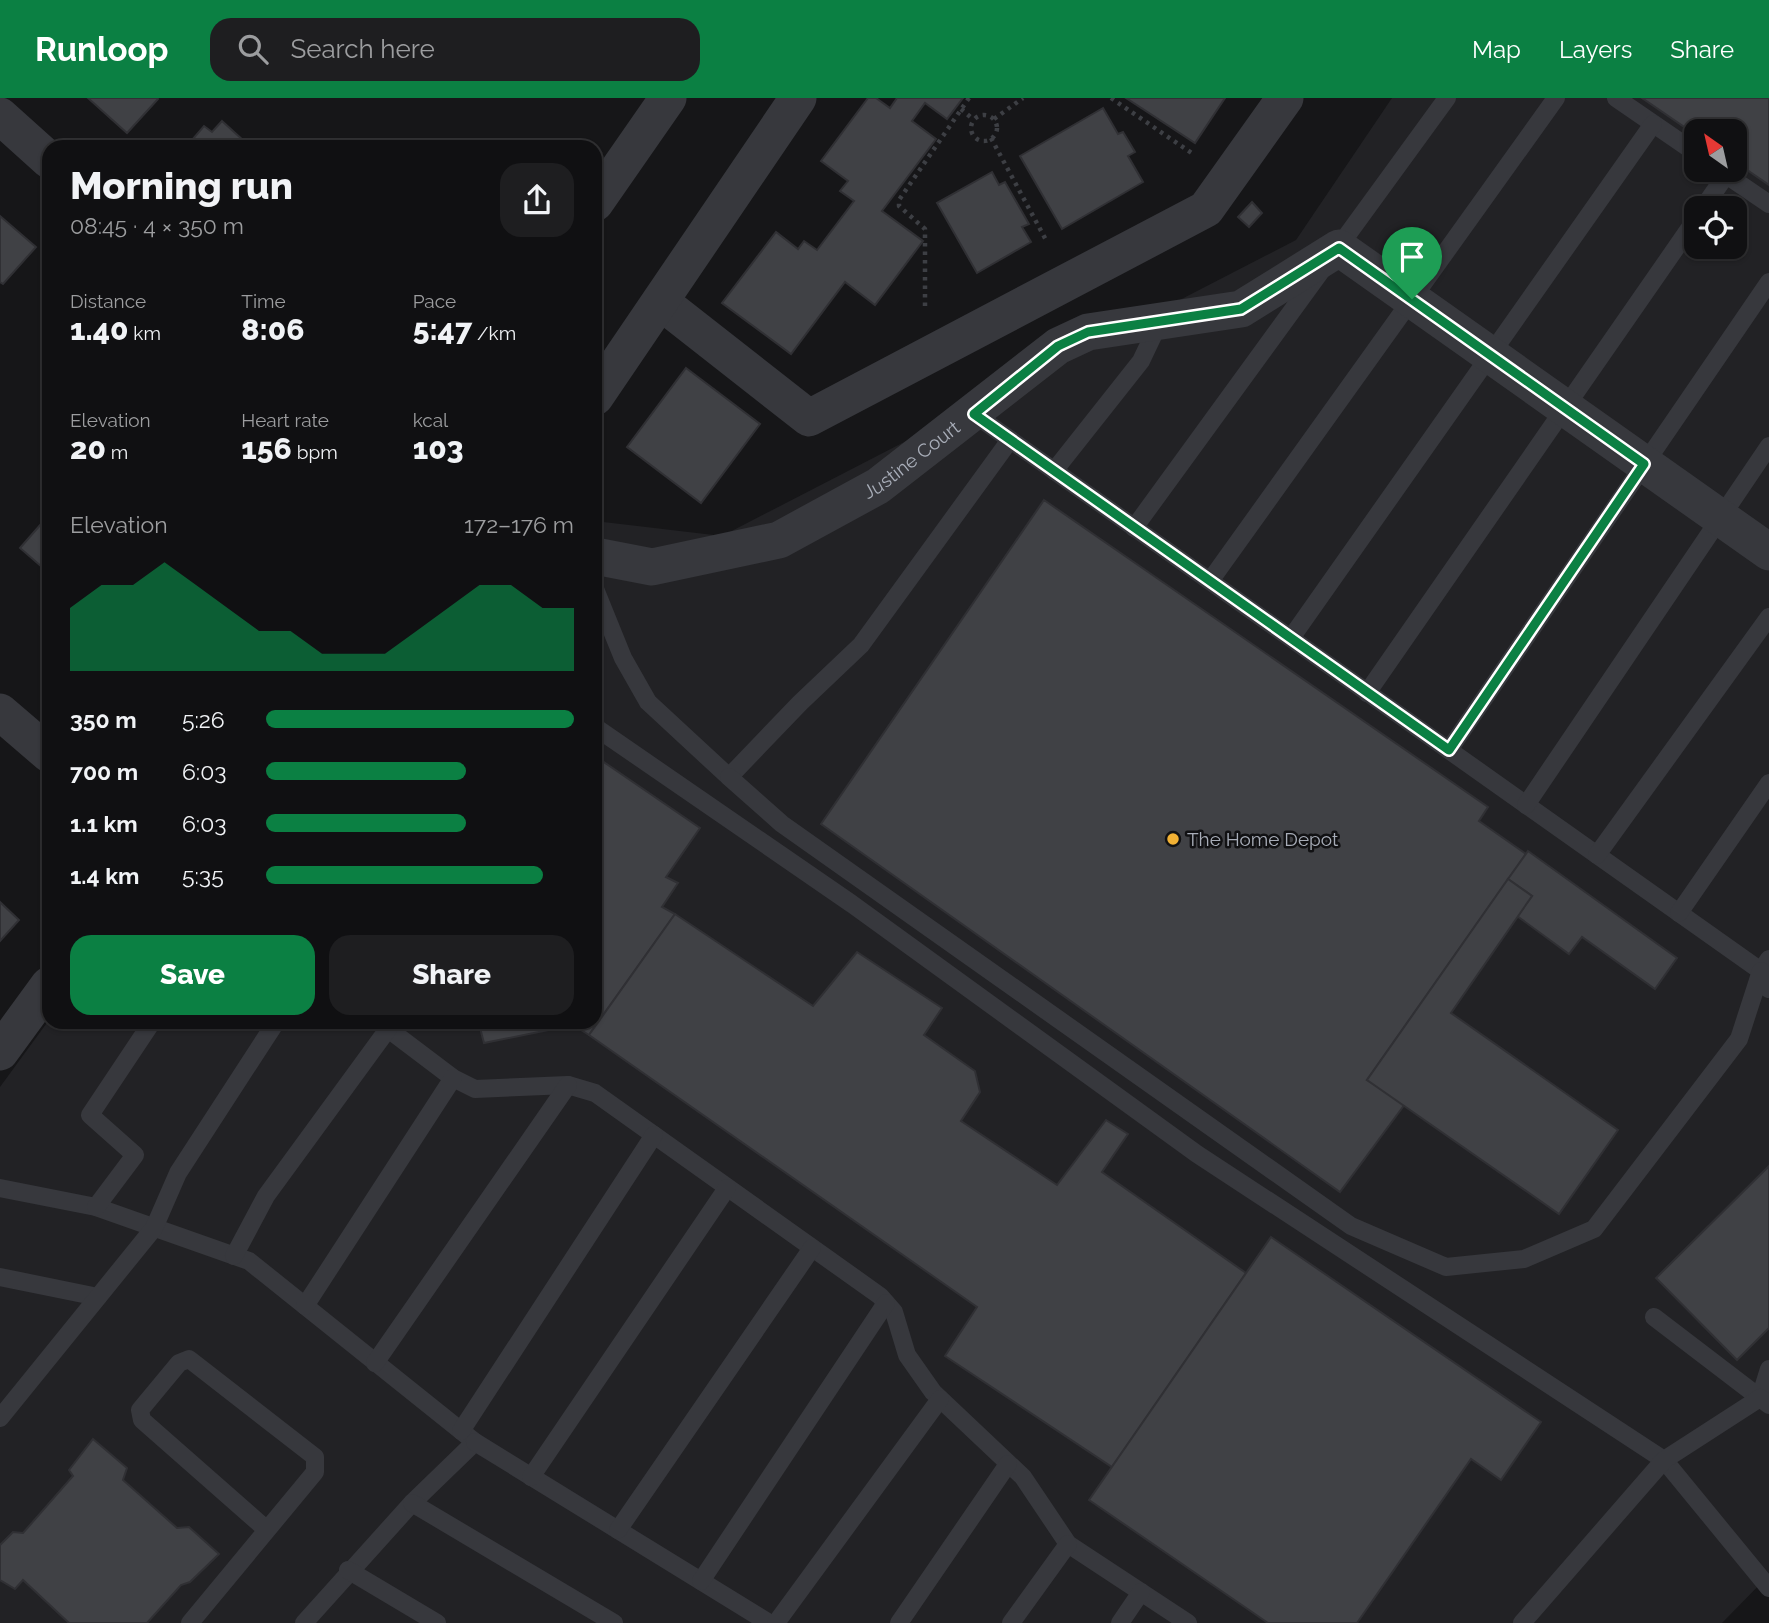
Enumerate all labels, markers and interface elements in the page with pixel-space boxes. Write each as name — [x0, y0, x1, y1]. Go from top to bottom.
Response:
search box — [210, 18, 700, 81]
text: Runloop — [35, 30, 168, 69]
icon: search — [234, 30, 272, 68]
text: Search here — [290, 34, 435, 64]
text: Map — [1472, 35, 1521, 64]
text: Layers — [1559, 35, 1632, 64]
text: Share — [1670, 35, 1734, 64]
north arrow — [1684, 119, 1746, 182]
map controls — [1684, 119, 1747, 259]
text: Morning run — [70, 163, 293, 208]
button: share — [500, 163, 574, 237]
button: locate — [1684, 196, 1747, 259]
text: 08:45 · 4 × 350 m — [70, 212, 244, 239]
pin — [1382, 227, 1442, 299]
icon: arrive — [1393, 238, 1431, 276]
text: Distance — [70, 290, 146, 312]
text: Time — [241, 290, 286, 312]
text: Pace — [413, 290, 456, 312]
text: 1.40 — [70, 312, 128, 347]
text: 8:06 — [241, 312, 304, 347]
text: 5:47 — [413, 312, 472, 347]
text: km — [128, 322, 161, 344]
text: /km — [472, 322, 516, 344]
text: Elevation — [70, 409, 151, 431]
text: Heart rate — [241, 409, 329, 431]
text: kcal — [413, 409, 448, 431]
street label: Justine Court — [859, 415, 964, 503]
text: 20 — [70, 431, 106, 466]
text: 156 — [241, 431, 292, 466]
text: 103 — [413, 431, 464, 466]
text: m — [106, 441, 128, 463]
text: bpm — [292, 441, 338, 463]
text: Elevation — [70, 511, 168, 538]
text: 172–176 m — [464, 511, 574, 538]
text: 350 m — [70, 706, 137, 733]
text: 5:26 — [182, 706, 225, 733]
text: 700 m — [70, 758, 138, 785]
text: 6:03 — [182, 758, 227, 785]
text: 1.1 km — [70, 810, 138, 837]
text: 6:03 — [182, 810, 227, 837]
place label: The Home Depot — [1187, 828, 1339, 850]
marker: The Home Depot — [1165, 831, 1181, 847]
text: 1.4 km — [70, 862, 139, 889]
text: 5:35 — [182, 862, 224, 889]
button: Save — [70, 935, 315, 1015]
button: Share — [329, 935, 574, 1015]

